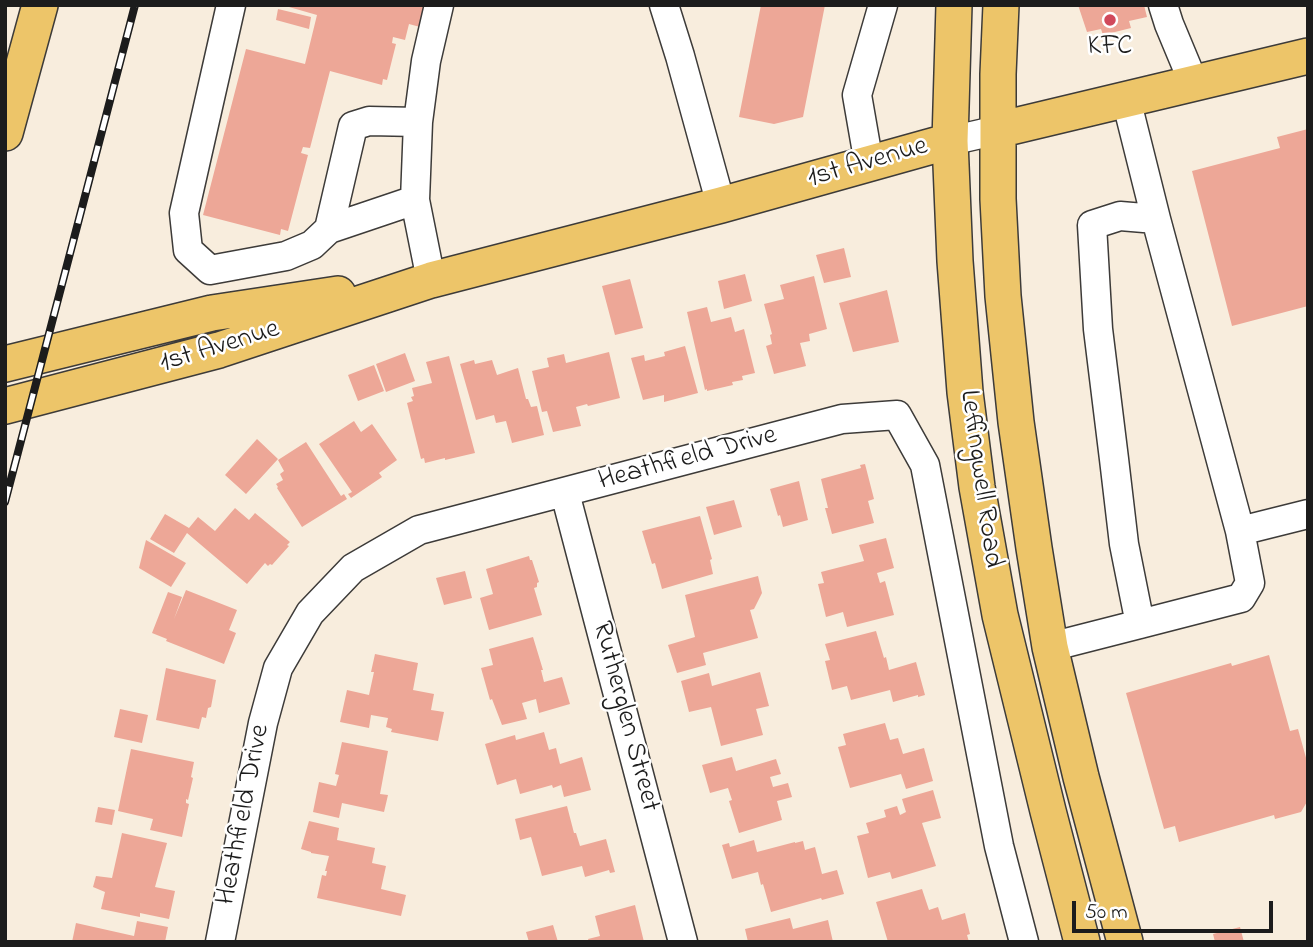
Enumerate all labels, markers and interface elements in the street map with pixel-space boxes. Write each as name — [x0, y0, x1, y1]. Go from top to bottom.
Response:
marker: KFC — [1102, 12, 1118, 28]
place label: KFC — [1088, 31, 1132, 65]
street label: 1st Avenue — [804, 131, 932, 197]
street label: 1st Avenue — [156, 314, 284, 382]
street label: Leffingwell Road — [950, 388, 1008, 570]
street label: Heathfield Drive — [595, 420, 781, 500]
street label: Rutherglen Street — [582, 618, 666, 816]
street label: Heathfield Drive — [211, 722, 279, 908]
scale bar — [1075, 888, 1276, 932]
text: 50 m — [1085, 898, 1128, 928]

